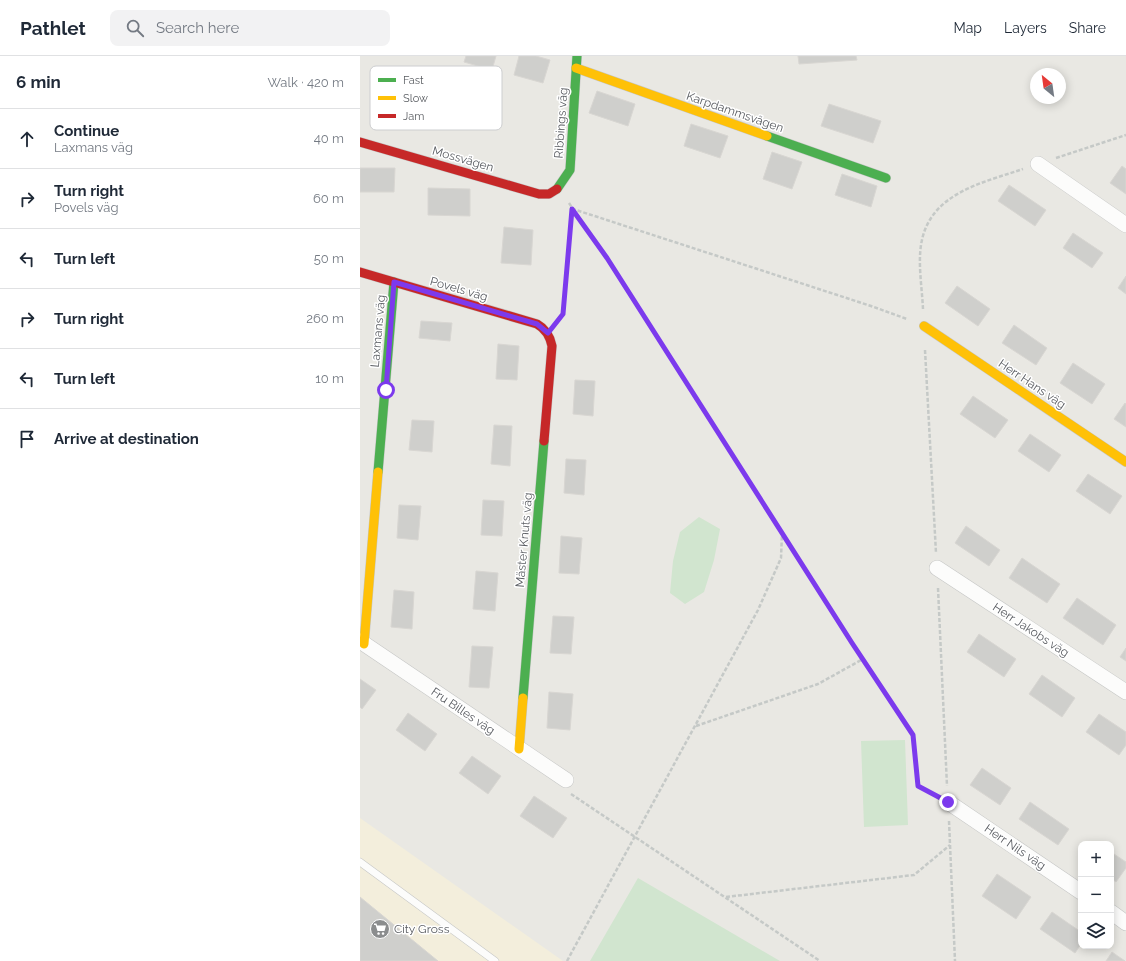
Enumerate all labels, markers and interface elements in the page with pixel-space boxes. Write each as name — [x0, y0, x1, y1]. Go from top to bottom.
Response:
search box — [110, 10, 390, 46]
text: Pathlet — [20, 17, 86, 39]
icon: search — [124, 17, 146, 39]
text: Search here — [156, 19, 239, 37]
text: Map — [954, 20, 982, 36]
text: Layers — [1004, 20, 1047, 36]
text: Share — [1069, 20, 1106, 36]
legend — [370, 66, 502, 130]
north arrow — [1030, 68, 1066, 104]
text: 6 min — [16, 72, 61, 92]
text: Fast — [403, 74, 424, 87]
text: Walk · 420 m — [267, 75, 344, 90]
street label: Ribbings väg — [552, 87, 570, 159]
street label: Karpdammsvägen — [685, 89, 785, 135]
text: Slow — [403, 92, 428, 105]
text: Jam — [403, 110, 424, 123]
text: Continue — [54, 122, 119, 140]
icon: ahead — [16, 128, 38, 150]
text: 40 m — [314, 131, 344, 146]
text: Laxmans väg — [54, 140, 133, 155]
street label: Mossvägen — [431, 144, 495, 174]
text: Turn right — [54, 182, 124, 200]
icon: right — [16, 188, 38, 210]
text: 60 m — [313, 191, 344, 206]
text: Povels väg — [54, 200, 118, 215]
icon: left — [16, 248, 38, 270]
text: Turn left — [54, 250, 115, 268]
text: 50 m — [314, 251, 344, 266]
street label: Povels väg — [428, 274, 490, 304]
street label: Laxmans väg — [368, 294, 388, 368]
icon: right — [16, 308, 38, 330]
text: Turn right — [54, 310, 124, 328]
text: 260 m — [306, 311, 344, 326]
street label: Herr Hans väg — [996, 356, 1068, 412]
icon: left — [16, 368, 38, 390]
text: Turn left — [54, 370, 115, 388]
text: 10 m — [315, 371, 344, 386]
route start — [377, 381, 395, 399]
icon: arrive — [16, 428, 38, 450]
text: Arrive at destination — [54, 430, 199, 448]
street label: Mäster Knuts väg — [513, 492, 535, 588]
street label: Herr Jakobs väg — [990, 600, 1072, 660]
street label: Fru Billes väg — [428, 685, 498, 737]
route end — [939, 793, 957, 811]
street label: Herr Nils väg — [982, 821, 1048, 873]
map controls — [1078, 841, 1114, 949]
button: + — [1078, 841, 1114, 877]
button: − — [1078, 877, 1114, 913]
button: layers — [1078, 913, 1114, 949]
supermarket icon: City Gross — [369, 918, 391, 940]
place label: City Gross — [394, 922, 450, 936]

